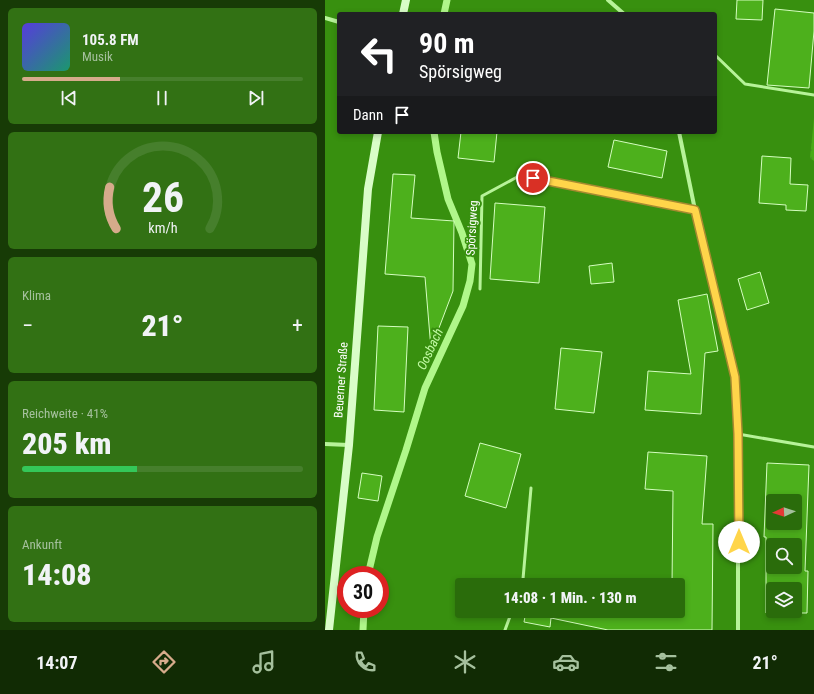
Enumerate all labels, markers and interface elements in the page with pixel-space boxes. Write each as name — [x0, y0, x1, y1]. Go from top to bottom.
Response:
text: 90 m — [419, 27, 475, 60]
icon: left — [353, 28, 405, 80]
text: 105.8 FM — [82, 31, 139, 49]
text: Musik — [82, 49, 113, 64]
text: Spörsigweg — [419, 61, 502, 82]
icon: previous — [58, 87, 80, 109]
icon: pause — [151, 87, 173, 109]
icon: next — [245, 87, 267, 109]
icon: arrive — [391, 104, 413, 126]
text: Dann — [353, 106, 383, 124]
pin — [516, 161, 550, 195]
icon: arrive — [522, 167, 544, 189]
text: 26 — [141, 172, 184, 221]
street label: Spörsigweg — [464, 200, 480, 256]
text: km/h — [148, 219, 177, 235]
text: Klima — [22, 288, 51, 303]
text: 21° — [141, 308, 184, 343]
text: − — [22, 313, 33, 338]
text: + — [292, 313, 303, 338]
water label: Oosbach — [414, 326, 446, 372]
street label: Beuerner Straße — [331, 341, 351, 418]
text: Reichweite · 41% — [22, 406, 108, 421]
text: 205 km — [22, 426, 111, 461]
north arrow — [766, 494, 802, 530]
map controls — [766, 494, 802, 618]
position arrow — [718, 521, 760, 563]
text: Ankunft — [22, 537, 62, 552]
button: search — [766, 538, 802, 574]
text: 14:08 — [22, 557, 91, 592]
speed limit sign: 30 — [337, 566, 389, 618]
button: layers — [766, 582, 802, 618]
text: 14:08 · 1 Min. · 130 m — [504, 589, 636, 607]
icon: directions — [150, 648, 178, 676]
icon: music — [250, 648, 278, 676]
icon: phone — [351, 648, 379, 676]
icon: climate — [451, 648, 479, 676]
icon: car — [552, 648, 580, 676]
icon: filters — [652, 648, 680, 676]
text: 14:07 — [36, 652, 78, 673]
text: 21° — [752, 652, 778, 673]

